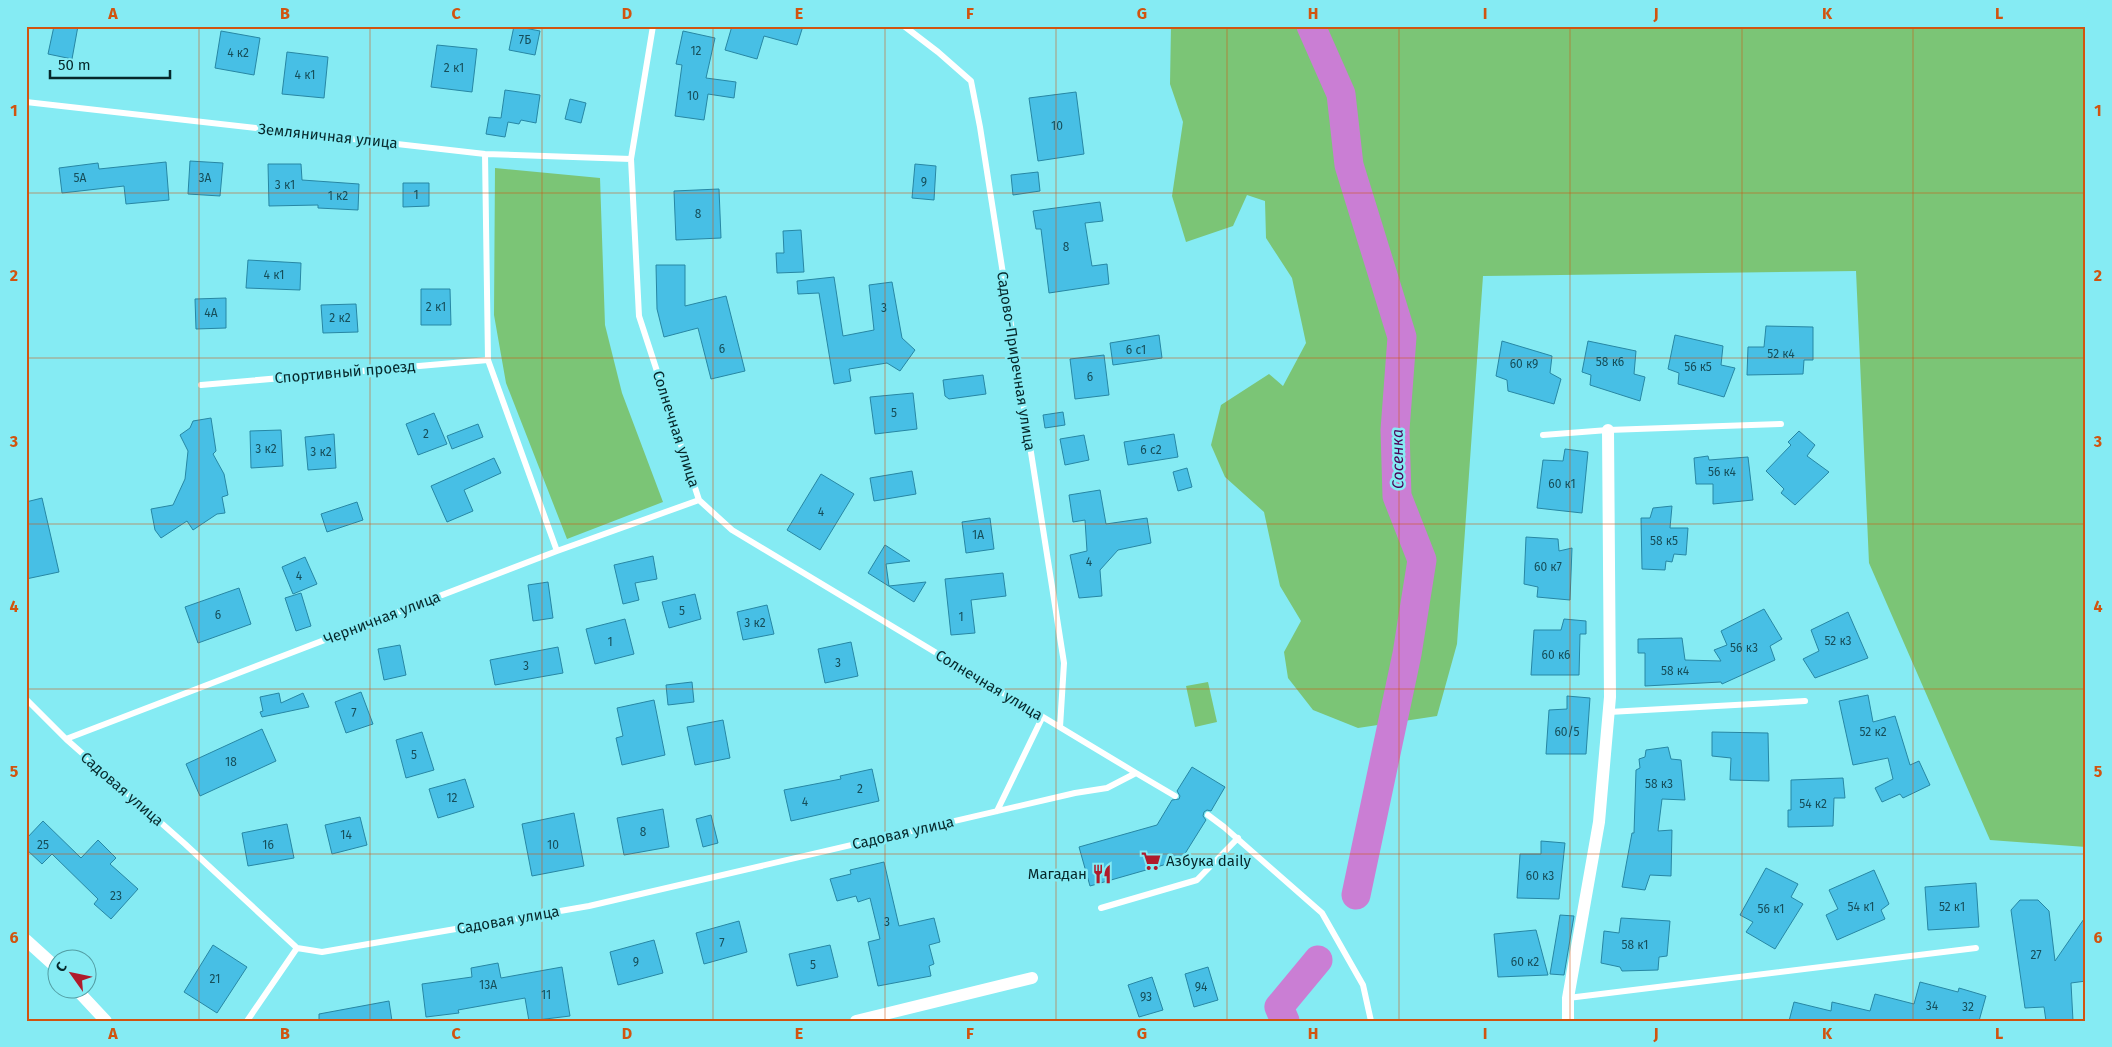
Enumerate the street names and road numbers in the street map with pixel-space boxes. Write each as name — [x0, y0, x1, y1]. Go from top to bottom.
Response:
street label: Земляничная улица — [257, 120, 399, 152]
street label: Садово-Приречная улица — [993, 270, 1039, 452]
street label: Спортивный проезд — [274, 357, 416, 387]
street label: Солнечная улица — [649, 368, 703, 490]
street label: Черничная улица — [321, 587, 443, 649]
street label: Солнечная улица — [932, 646, 1046, 724]
street label: Садовая улица — [77, 748, 167, 830]
street label: Садовая улица — [850, 813, 956, 853]
street label: Садовая улица — [455, 902, 561, 938]

